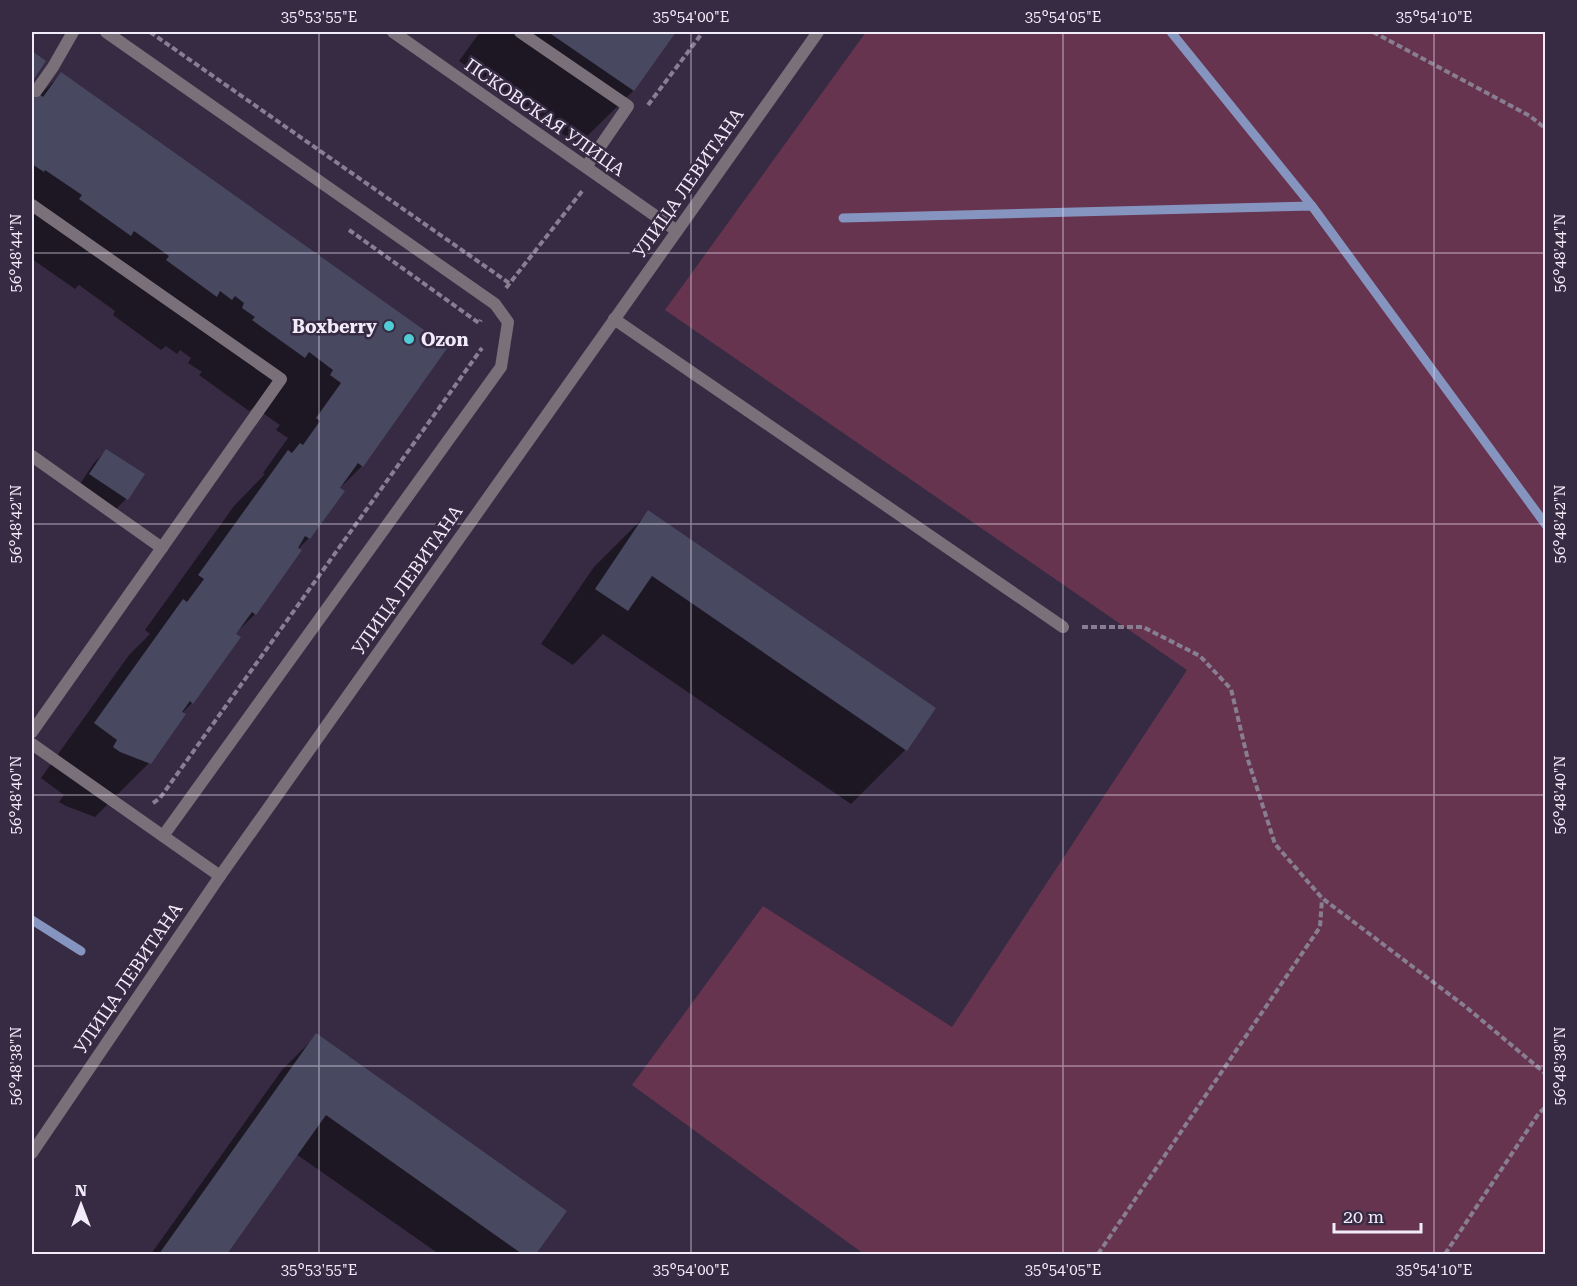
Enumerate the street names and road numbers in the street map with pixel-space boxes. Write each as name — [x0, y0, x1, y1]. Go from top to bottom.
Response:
street label: ПСКОВСКАЯ УЛИЦА — [461, 54, 629, 181]
street label: УЛИЦА ЛЕВИТАНА — [628, 104, 748, 262]
street label: УЛИЦА ЛЕВИТАНА — [347, 501, 467, 659]
street label: УЛИЦА ЛЕВИТАНА — [70, 898, 187, 1057]

